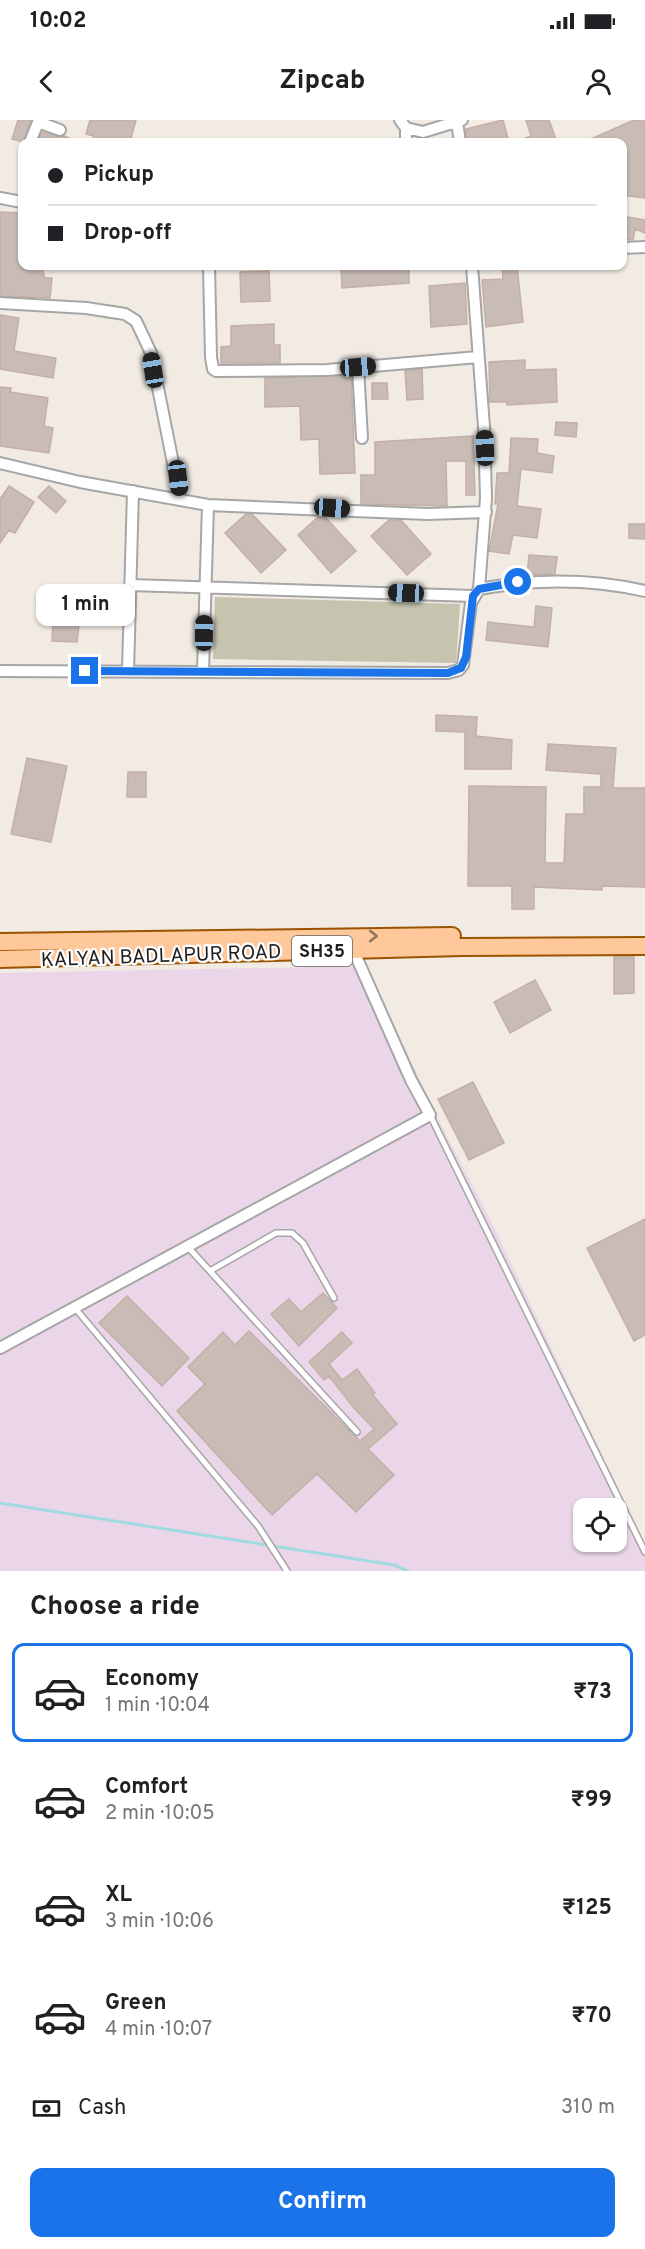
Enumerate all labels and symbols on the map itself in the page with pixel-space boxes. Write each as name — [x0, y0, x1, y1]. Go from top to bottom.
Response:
car — [141, 351, 165, 389]
car — [339, 357, 377, 377]
car — [475, 430, 495, 466]
car — [167, 459, 189, 497]
car — [313, 498, 351, 518]
route start — [504, 568, 531, 595]
car — [388, 583, 424, 603]
callout: 1 min — [36, 584, 134, 626]
car — [195, 615, 213, 651]
route end — [71, 657, 98, 684]
one-way arrow — [369, 930, 378, 942]
road number: SH35 — [292, 936, 352, 966]
street label: KALYAN BADLAPUR ROAD — [40, 940, 282, 974]

